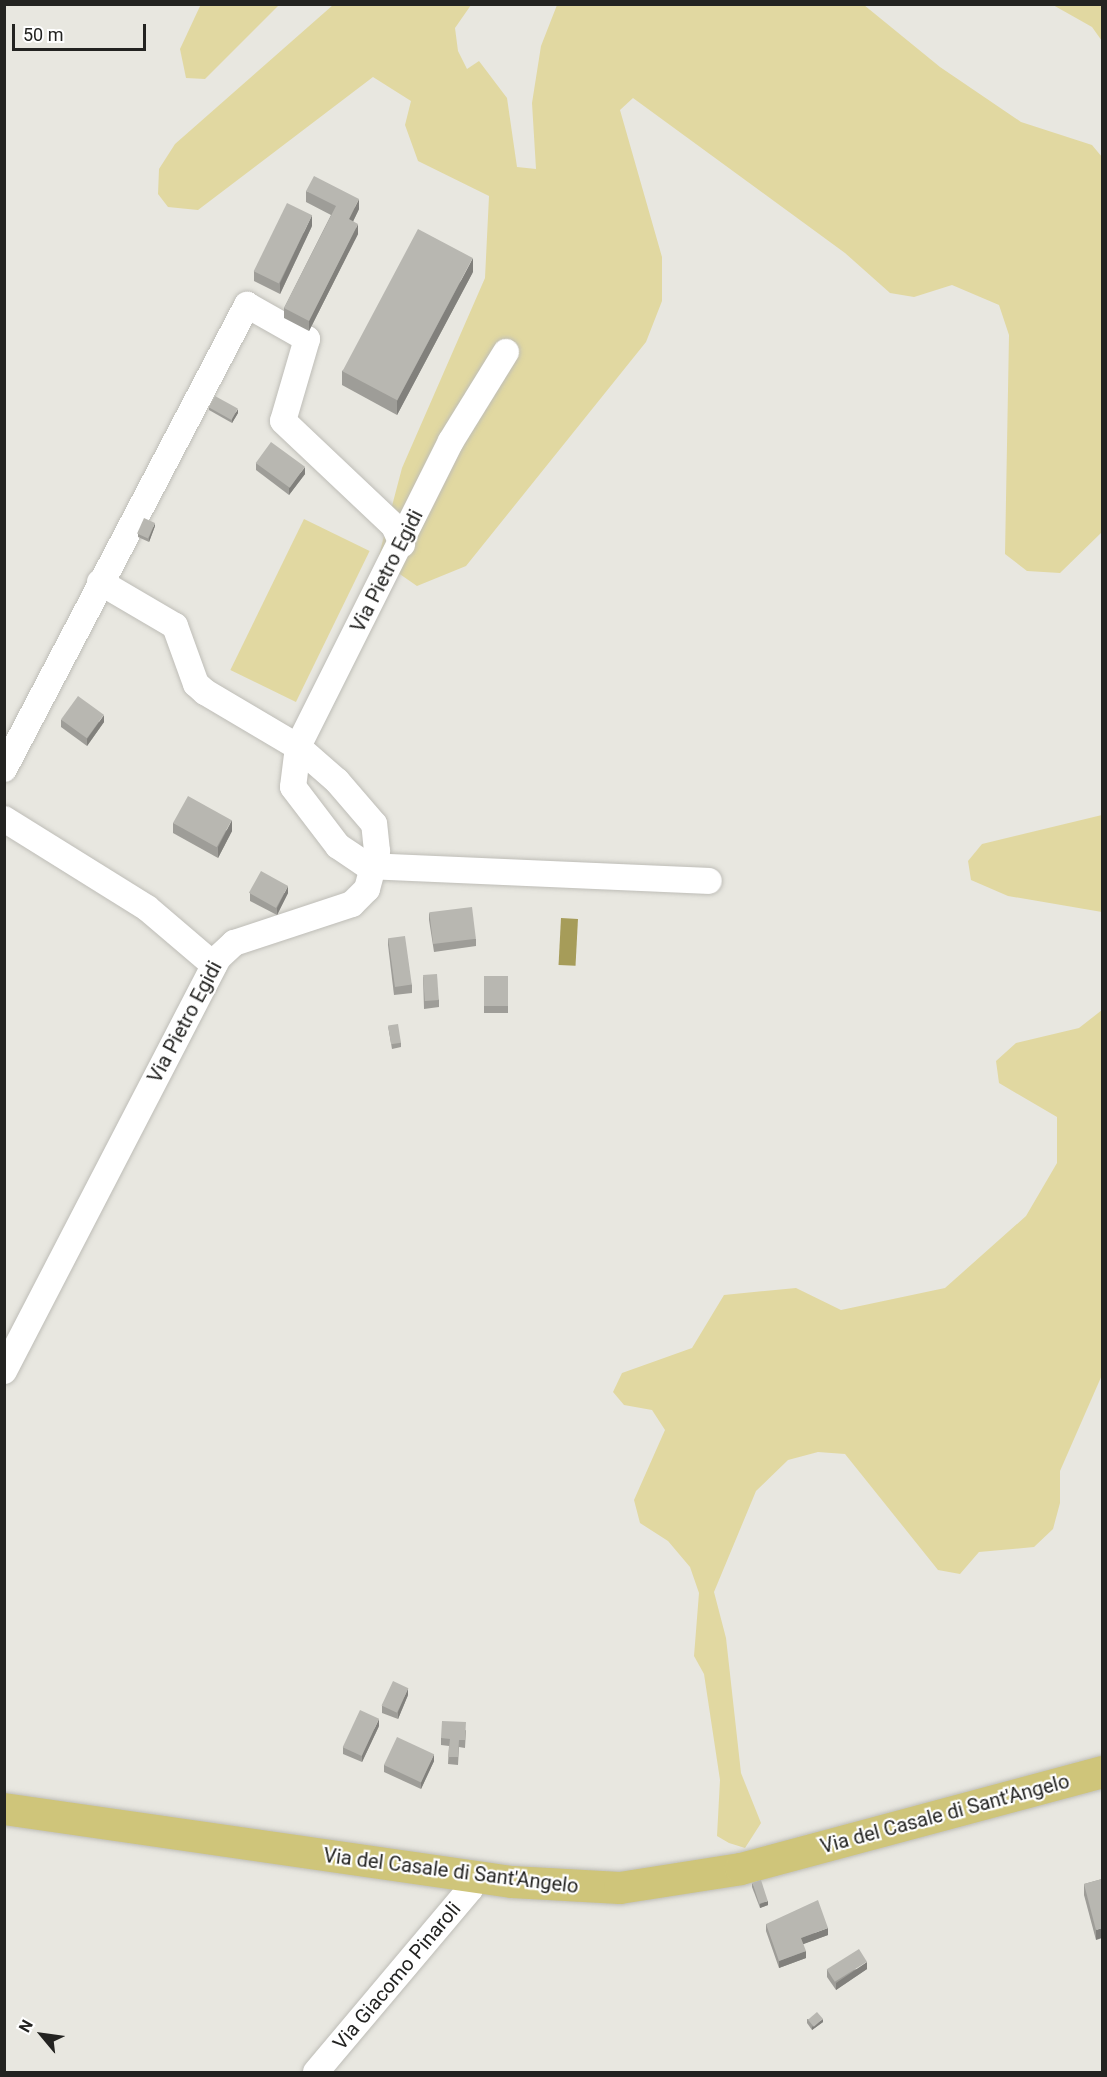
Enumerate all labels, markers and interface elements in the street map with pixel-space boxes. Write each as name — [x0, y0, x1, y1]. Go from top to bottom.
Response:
scale bar — [15, 12, 148, 50]
text: 50 m — [23, 24, 63, 45]
street label: Via Pietro Egidi — [346, 506, 428, 636]
street label: Via Pietro Egidi — [143, 957, 227, 1087]
street label: Via del Casale di Sant'Angelo — [818, 1769, 1072, 1859]
street label: Via del Casale di Sant'Angelo — [322, 1843, 580, 1899]
street label: Via Giacomo Pinaroli — [328, 1897, 466, 2055]
north arrow — [12, 2005, 72, 2065]
text: N — [15, 2016, 37, 2036]

